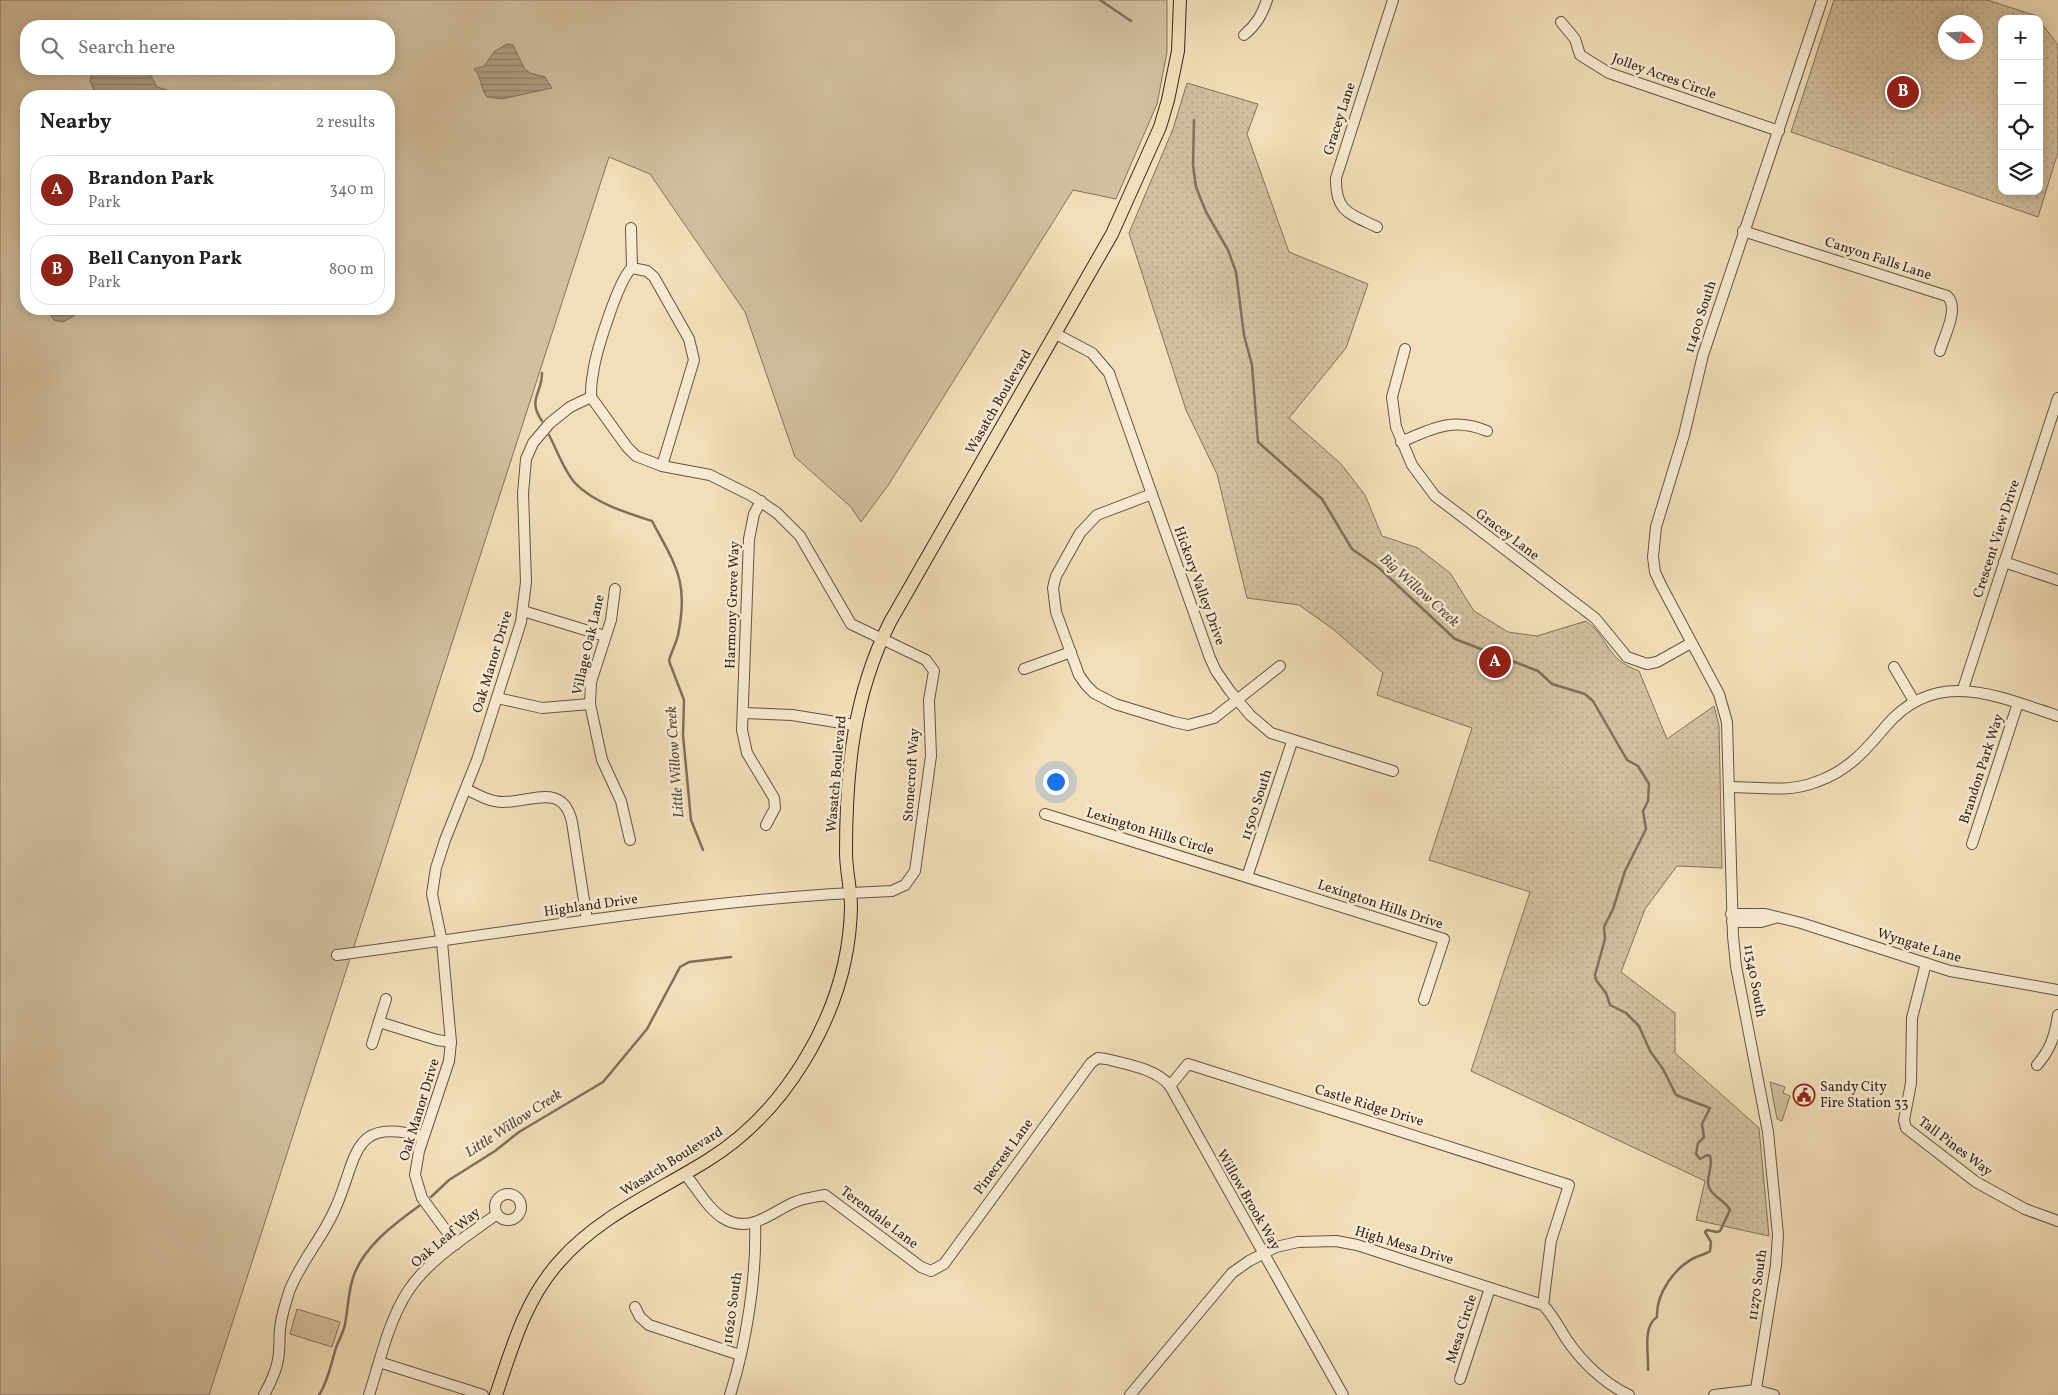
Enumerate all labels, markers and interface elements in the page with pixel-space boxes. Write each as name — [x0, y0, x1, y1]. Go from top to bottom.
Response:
north arrow — [1938, 15, 1983, 60]
map controls — [1998, 15, 2043, 195]
button: + — [1998, 15, 2043, 60]
search box — [20, 20, 395, 75]
icon: search — [38, 34, 66, 62]
text: Search here — [78, 35, 175, 61]
street label: Jolley Acres Circle — [1609, 49, 1719, 105]
button: − — [1998, 60, 2043, 105]
pin: B — [1887, 73, 1919, 111]
street label: Gracey Lane — [1319, 80, 1361, 158]
button: locate — [1998, 105, 2043, 150]
text: Nearby — [40, 108, 111, 137]
text: 2 results — [316, 112, 375, 134]
button: layers — [1998, 150, 2043, 195]
text: Brandon Park — [88, 166, 214, 192]
text: A — [51, 179, 63, 201]
text: 340 m — [330, 179, 374, 201]
text: Park — [88, 192, 121, 214]
street label: Canyon Falls Lane — [1822, 233, 1934, 285]
text: Bell Canyon Park — [88, 246, 242, 272]
text: B — [52, 259, 62, 281]
text: 800 m — [329, 259, 374, 281]
text: Park — [88, 272, 121, 294]
street label: 11400 South — [1680, 278, 1722, 356]
street label: Wasatch Boulevard — [961, 346, 1037, 458]
street label: Crescent View Drive — [1969, 477, 2025, 601]
street label: Gracey Lane — [1471, 505, 1543, 566]
street label: Hickory Valley Drive — [1169, 524, 1229, 648]
street label: Harmony Grove Way — [721, 540, 745, 669]
water label: Big Willow Creek — [1375, 549, 1464, 633]
street label: Village Oak Lane — [568, 593, 610, 697]
street label: Oak Manor Drive — [468, 608, 518, 716]
pin: A — [1479, 643, 1511, 681]
water label: Little Willow Creek — [662, 705, 690, 819]
street label: Brandon Park Way — [1955, 711, 2009, 826]
street label: Wasatch Boulevard — [822, 715, 852, 833]
street label: Stonecroft Way — [899, 727, 925, 822]
street label: 11500 South — [1237, 767, 1277, 843]
your location — [1043, 769, 1069, 795]
street label: Lexington Hills Circle — [1084, 804, 1217, 861]
street label: Lexington Hills Drive — [1315, 876, 1446, 934]
street label: Highland Drive — [543, 890, 640, 922]
street label: Wyngate Lane — [1874, 924, 1964, 968]
street label: 11340 South — [1738, 943, 1770, 1019]
street label: Oak Manor Drive — [395, 1056, 445, 1164]
place label: Sandy City Fire Station 33 — [1820, 1078, 1908, 1113]
street label: Castle Ridge Drive — [1312, 1080, 1426, 1132]
public building icon: Sandy City Fire Station 33 — [1792, 1083, 1816, 1107]
water label: Little Willow Creek — [461, 1085, 567, 1163]
street label: Tall Pines Way — [1914, 1113, 1996, 1181]
street label: Pinecrest Lane — [970, 1115, 1038, 1199]
street label: Wasatch Boulevard — [617, 1123, 727, 1201]
street label: Willow Brook Way — [1211, 1146, 1285, 1254]
street label: Terendale Lane — [836, 1182, 922, 1254]
street label: Oak Leaf Way — [407, 1203, 485, 1273]
street label: High Mesa Drive — [1352, 1222, 1456, 1270]
street label: 11270 South — [1744, 1248, 1772, 1322]
street label: 11620 South — [719, 1271, 747, 1345]
street label: Mesa Circle — [1442, 1292, 1482, 1366]

